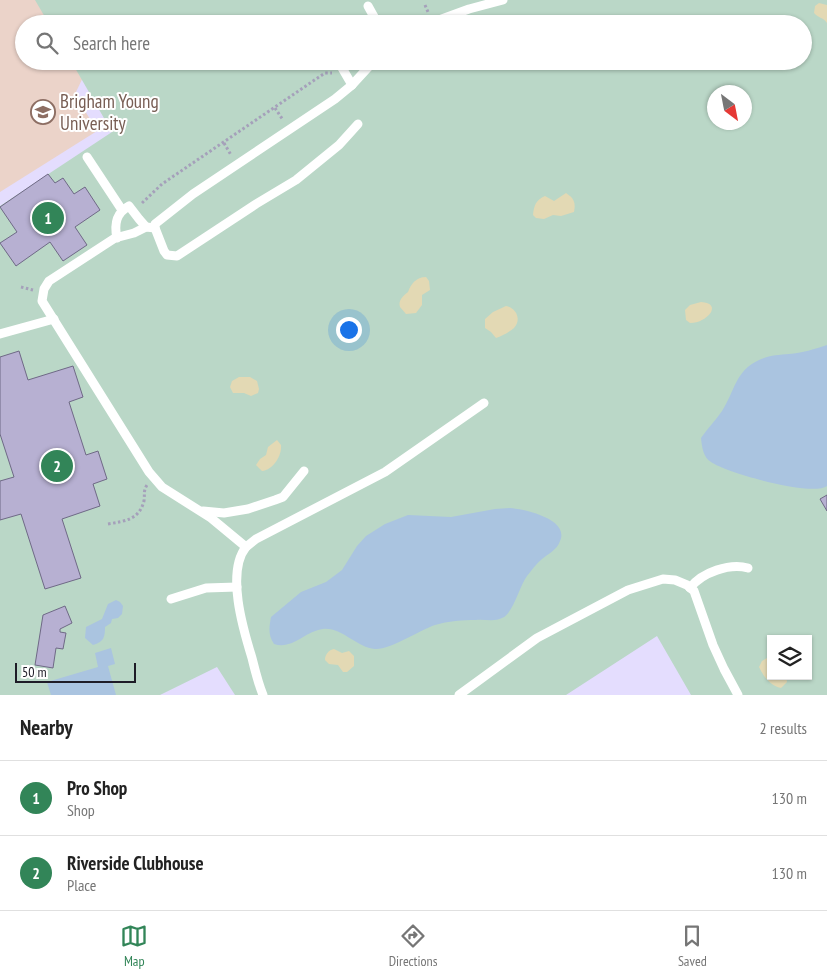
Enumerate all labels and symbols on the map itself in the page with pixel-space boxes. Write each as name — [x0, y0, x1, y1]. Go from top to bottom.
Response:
north arrow — [707, 85, 752, 130]
place label: Brigham Young University — [60, 89, 159, 135]
school or university icon: Brigham Young University — [30, 99, 56, 125]
pin: 1 — [32, 199, 64, 237]
your location — [336, 317, 362, 343]
pin: 2 — [41, 447, 73, 485]
scale bar — [15, 660, 136, 683]

